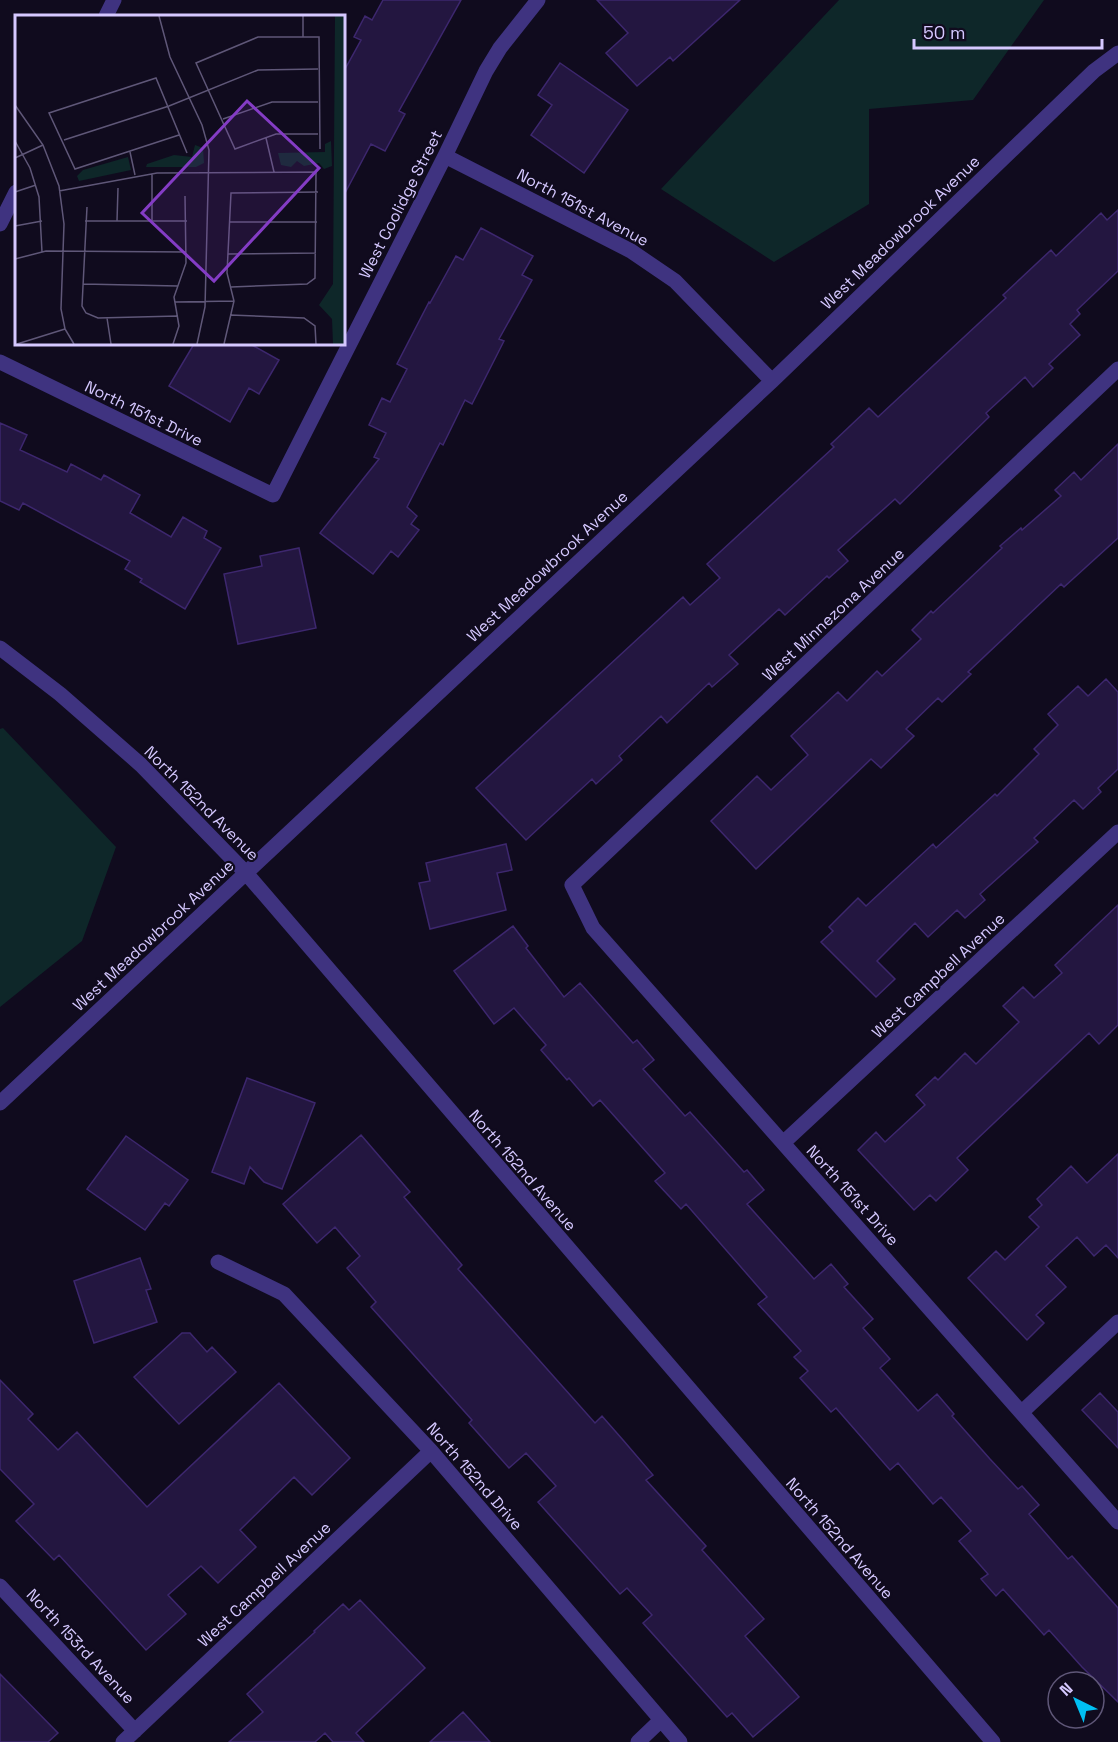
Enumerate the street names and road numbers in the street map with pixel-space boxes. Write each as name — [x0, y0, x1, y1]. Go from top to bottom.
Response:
street label: West Coolidge Street — [354, 126, 447, 282]
street label: West Meadowbrook Avenue — [816, 151, 984, 314]
street label: North 151st Avenue — [513, 164, 652, 251]
street label: North 151st Drive — [81, 376, 206, 451]
street label: West Meadowbrook Avenue — [462, 486, 632, 647]
street label: West Minnezona Avenue — [758, 543, 909, 686]
street label: North 152nd Avenue — [140, 741, 264, 865]
street label: West Meadowbrook Avenue — [68, 855, 238, 1016]
street label: West Campbell Avenue — [867, 908, 1009, 1043]
street label: North 152nd Avenue — [464, 1105, 581, 1235]
street label: North 151st Drive — [802, 1141, 903, 1250]
street label: North 152nd Drive — [422, 1418, 527, 1535]
street label: North 152nd Avenue — [781, 1473, 898, 1603]
street label: West Campbell Avenue — [193, 1517, 335, 1652]
street label: North 153rd Avenue — [22, 1584, 140, 1708]

